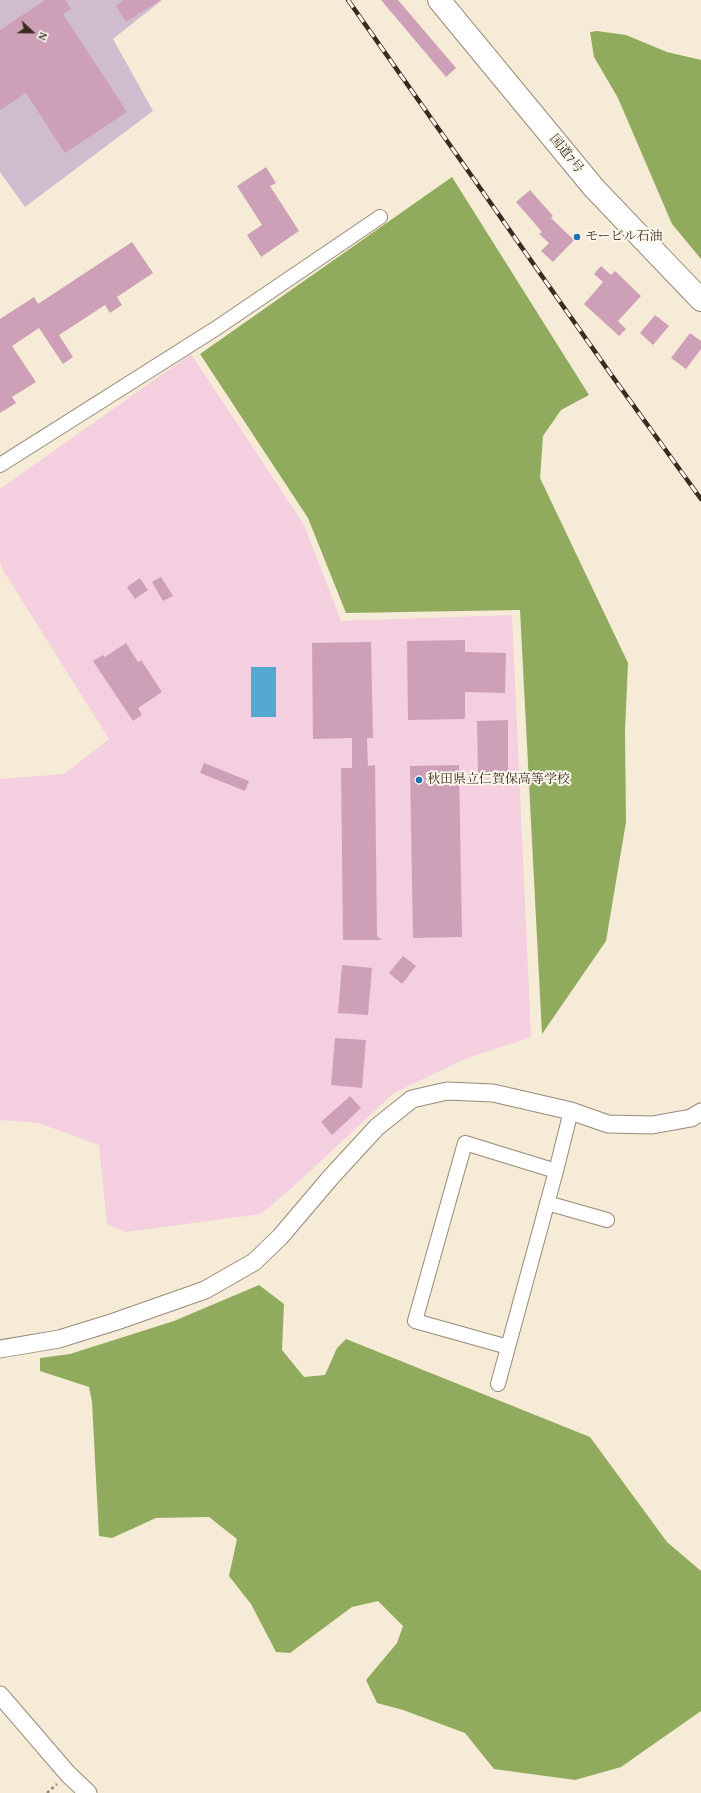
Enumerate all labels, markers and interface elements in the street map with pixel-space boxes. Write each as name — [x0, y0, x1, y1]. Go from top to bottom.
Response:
north arrow — [12, 12, 52, 52]
text: N — [34, 30, 52, 43]
street label: 国道7号 — [546, 132, 586, 176]
place label: モービル石油 — [585, 229, 662, 245]
marker: モービル石油 — [572, 232, 582, 242]
place label: 秋田県立仁賀保高等学校 — [427, 772, 570, 788]
marker: 秋田県立仁賀保高等学校 — [414, 775, 424, 785]

